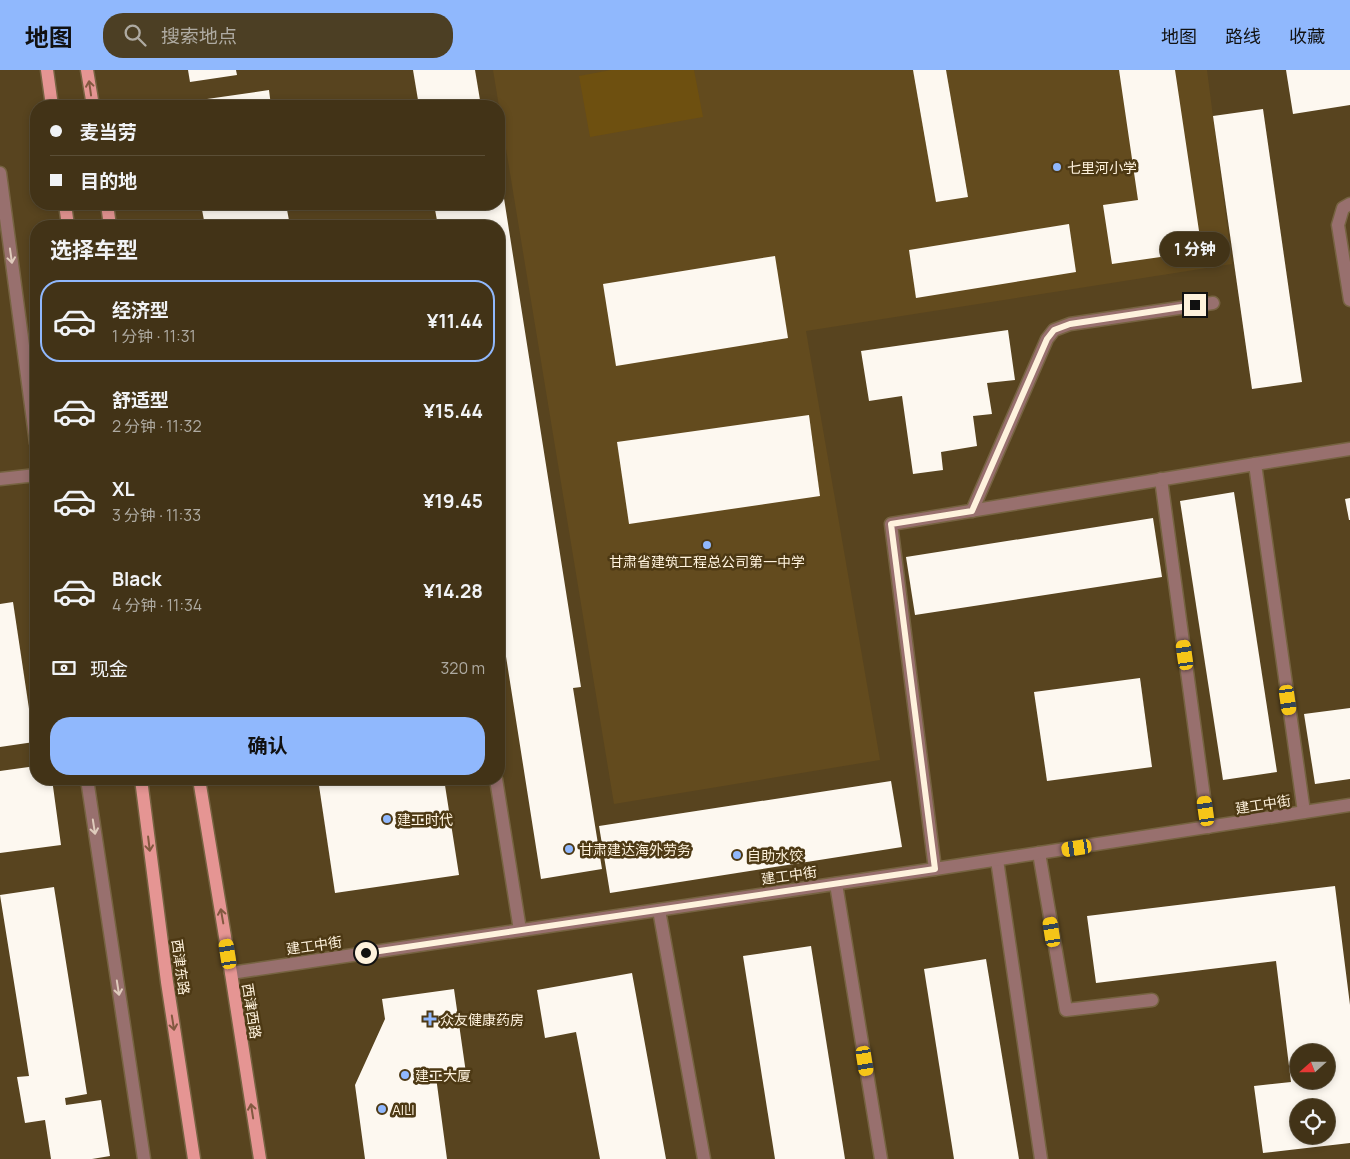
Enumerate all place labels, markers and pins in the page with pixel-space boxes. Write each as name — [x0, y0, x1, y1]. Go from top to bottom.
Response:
place label: 七里河小学 — [1067, 158, 1137, 177]
marker: 七里河小学 — [1051, 161, 1063, 173]
marker: 甘肃省建筑工程总公司第一中学 — [701, 539, 713, 551]
place label: 甘肃省建筑工程总公司第一中学 — [609, 552, 805, 571]
place label: 建工时代 — [397, 810, 453, 829]
marker: 建工时代 — [381, 813, 393, 825]
place label: 甘肃建达海外劳务 — [579, 840, 691, 859]
marker: 甘肃建达海外劳务 — [563, 843, 575, 855]
place label: 自助水饺 — [747, 846, 803, 865]
marker: 自助水饺 — [731, 849, 743, 861]
place label: 众友健康药房 — [440, 1010, 524, 1029]
marker: 众友健康药房 — [424, 1013, 436, 1025]
place label: 建工大厦 — [415, 1066, 471, 1085]
marker: 建工大厦 — [399, 1069, 411, 1081]
place label: AILI — [392, 1100, 415, 1119]
marker: AILI — [376, 1103, 388, 1115]

